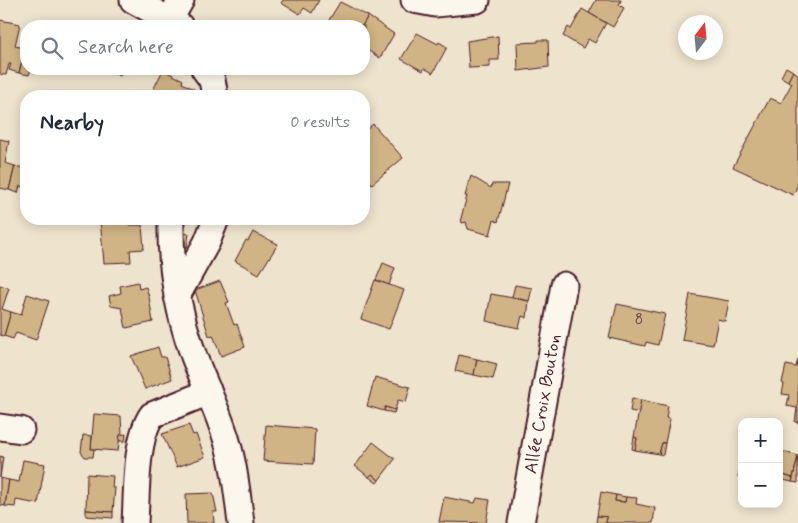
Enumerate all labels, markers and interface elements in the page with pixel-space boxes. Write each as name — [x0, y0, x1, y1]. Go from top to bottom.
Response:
north arrow — [678, 15, 723, 60]
search box — [20, 20, 370, 75]
icon: search — [38, 34, 66, 62]
text: Search here — [78, 35, 174, 60]
text: Nearby — [40, 109, 104, 137]
text: 0 results — [290, 112, 350, 133]
house number: 8 — [635, 310, 643, 330]
street label: Allée Croix Bouton — [519, 332, 567, 476]
map controls — [738, 418, 783, 508]
button: + — [738, 418, 783, 463]
button: − — [738, 463, 783, 508]

